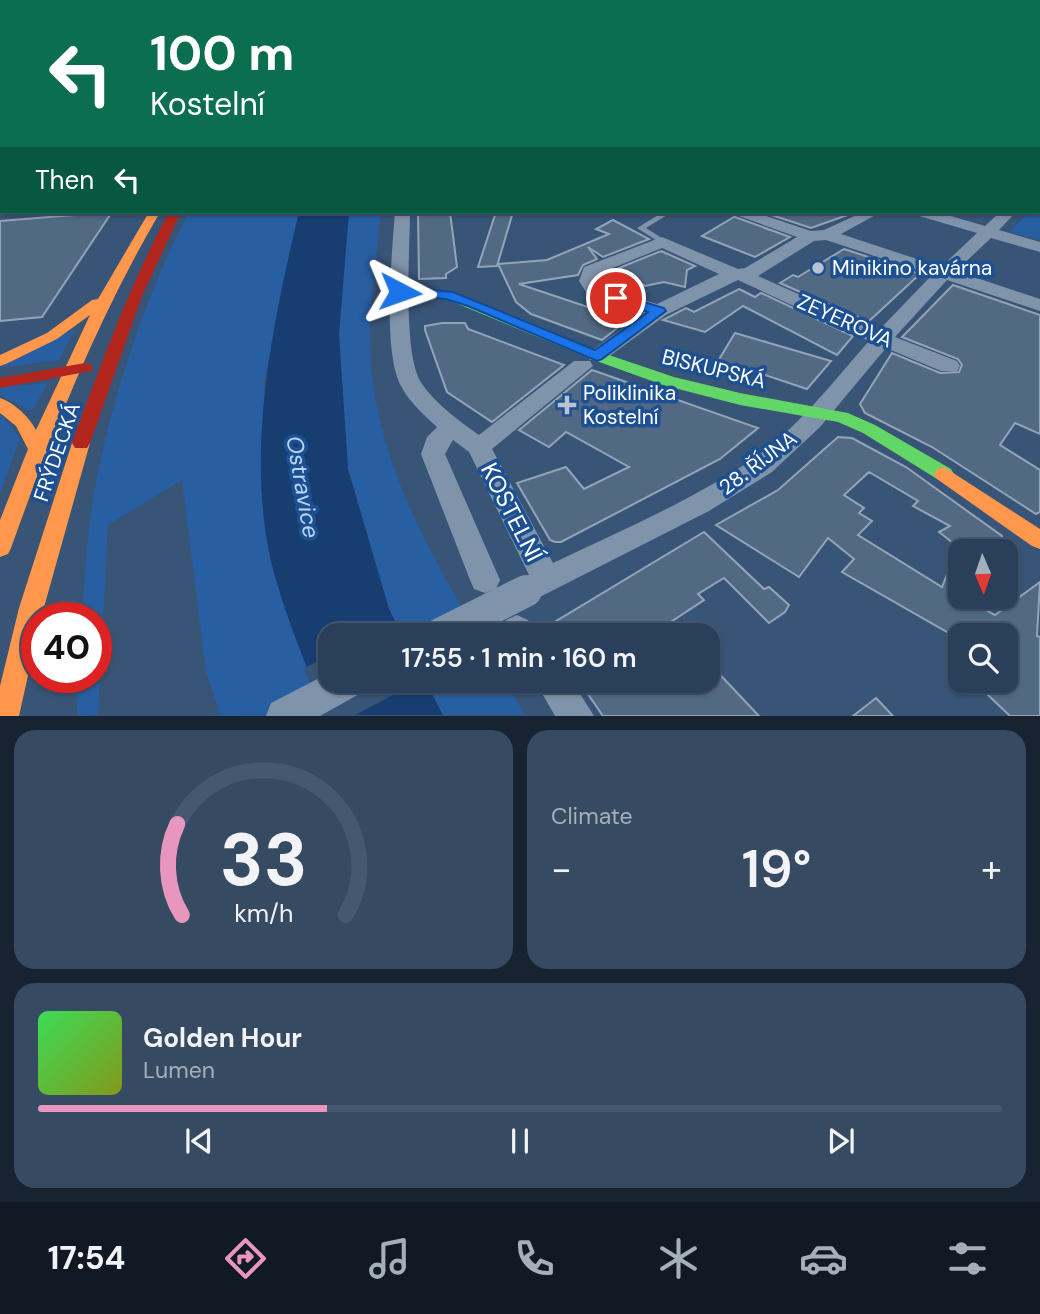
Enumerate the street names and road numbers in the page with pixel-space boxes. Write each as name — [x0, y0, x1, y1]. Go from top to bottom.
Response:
street label: ZEYEROVA — [793, 288, 897, 354]
street label: BISKUPSKÁ — [659, 343, 769, 395]
street label: FRÝDECKÁ — [27, 399, 87, 505]
street label: 28. ŘÍJNA — [713, 425, 803, 501]
street label: KOSTELNÍ — [474, 457, 550, 567]

